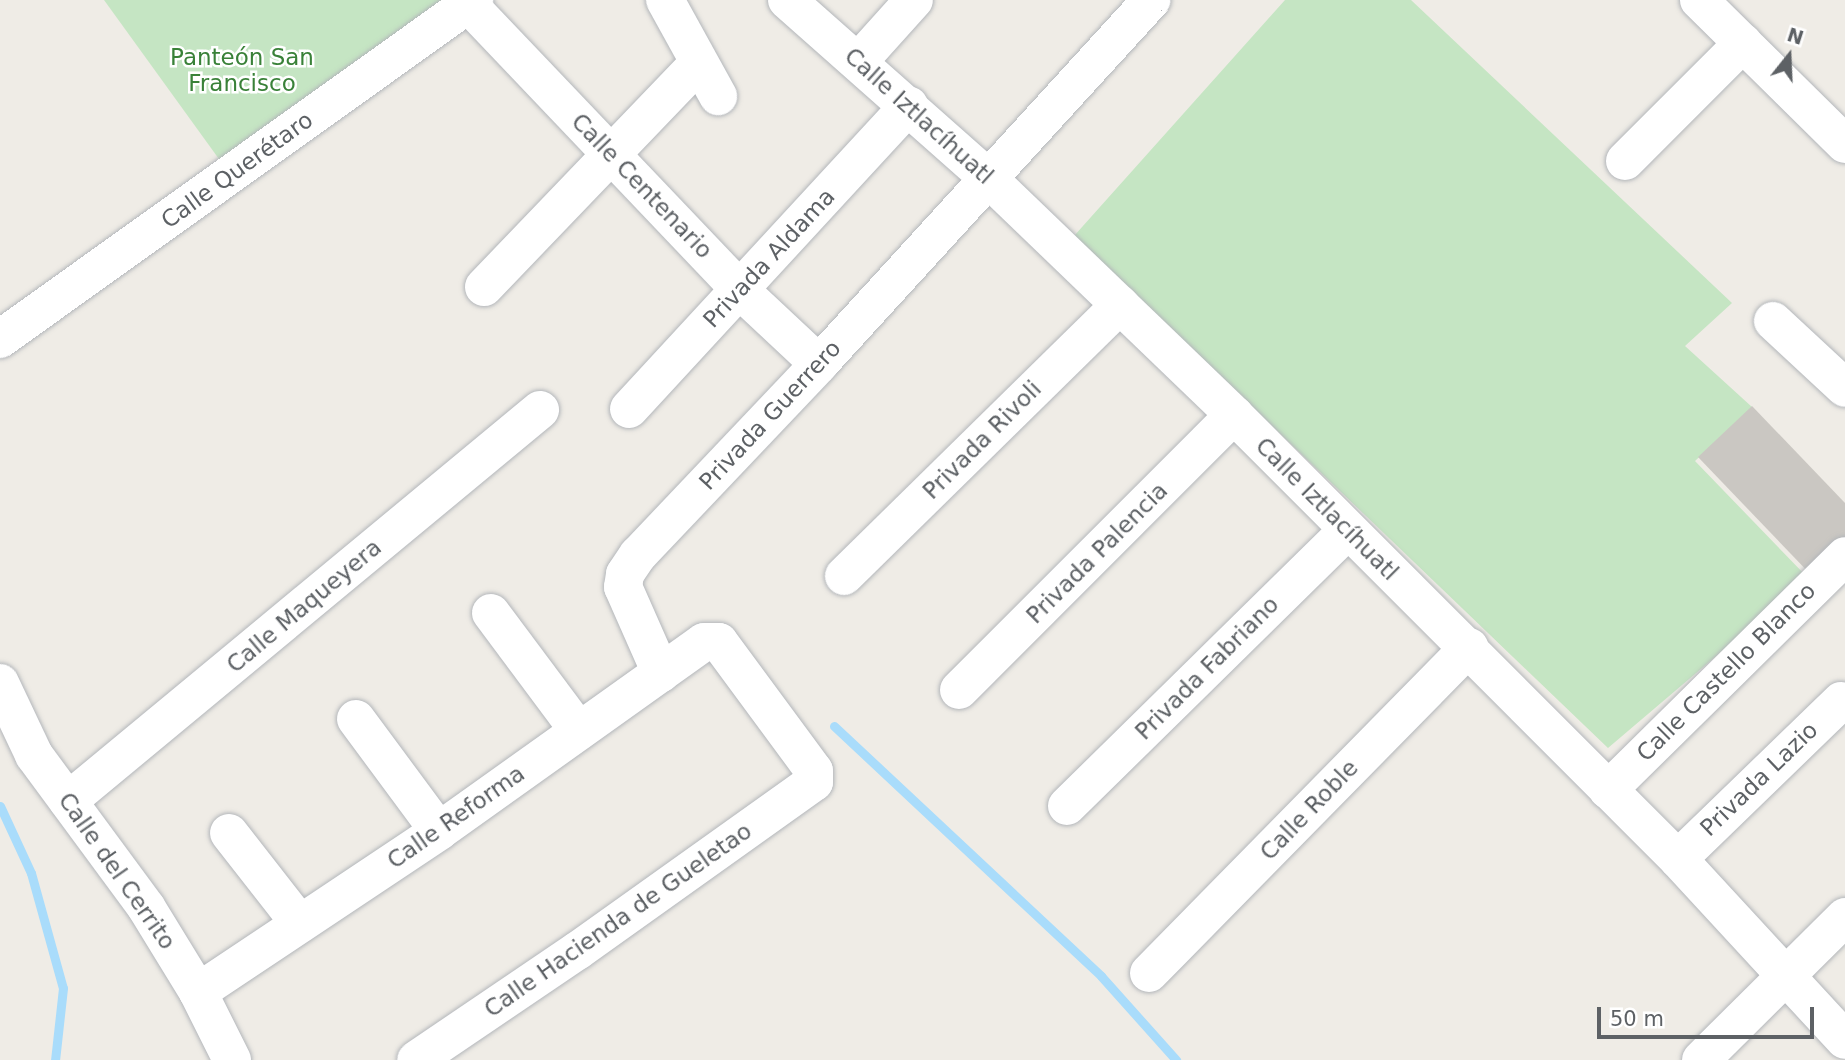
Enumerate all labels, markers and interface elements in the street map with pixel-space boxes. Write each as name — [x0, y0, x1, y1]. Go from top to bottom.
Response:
north arrow — [1754, 21, 1824, 91]
text: N — [1785, 23, 1806, 49]
street label: Calle Iztlacíhuatl — [839, 42, 999, 190]
park label: Panteón San Francisco — [170, 43, 314, 97]
street label: Calle Querétaro — [156, 106, 318, 234]
street label: Calle Centenario — [566, 108, 718, 264]
street label: Privada Aldama — [697, 183, 841, 333]
street label: Privada Guerrero — [693, 334, 847, 496]
street label: Privada Rivoli — [917, 375, 1047, 505]
street label: Calle Iztlacíhuatl — [1250, 432, 1404, 586]
street label: Privada Palencia — [1021, 477, 1173, 629]
street label: Calle Maqueyera — [221, 533, 387, 679]
street label: Calle Castello Blanco — [1631, 577, 1821, 767]
street label: Privada Fabriano — [1130, 591, 1284, 745]
street label: Privada Lazio — [1695, 716, 1823, 842]
street label: Calle Roble — [1254, 754, 1364, 866]
street label: Calle Reforma — [382, 759, 530, 875]
street label: Calle del Cerrito — [53, 787, 181, 955]
street label: Calle Hacienda de Gueletao — [479, 817, 757, 1023]
scale bar — [1600, 993, 1817, 1038]
text: 50 m — [1610, 1007, 1664, 1031]

